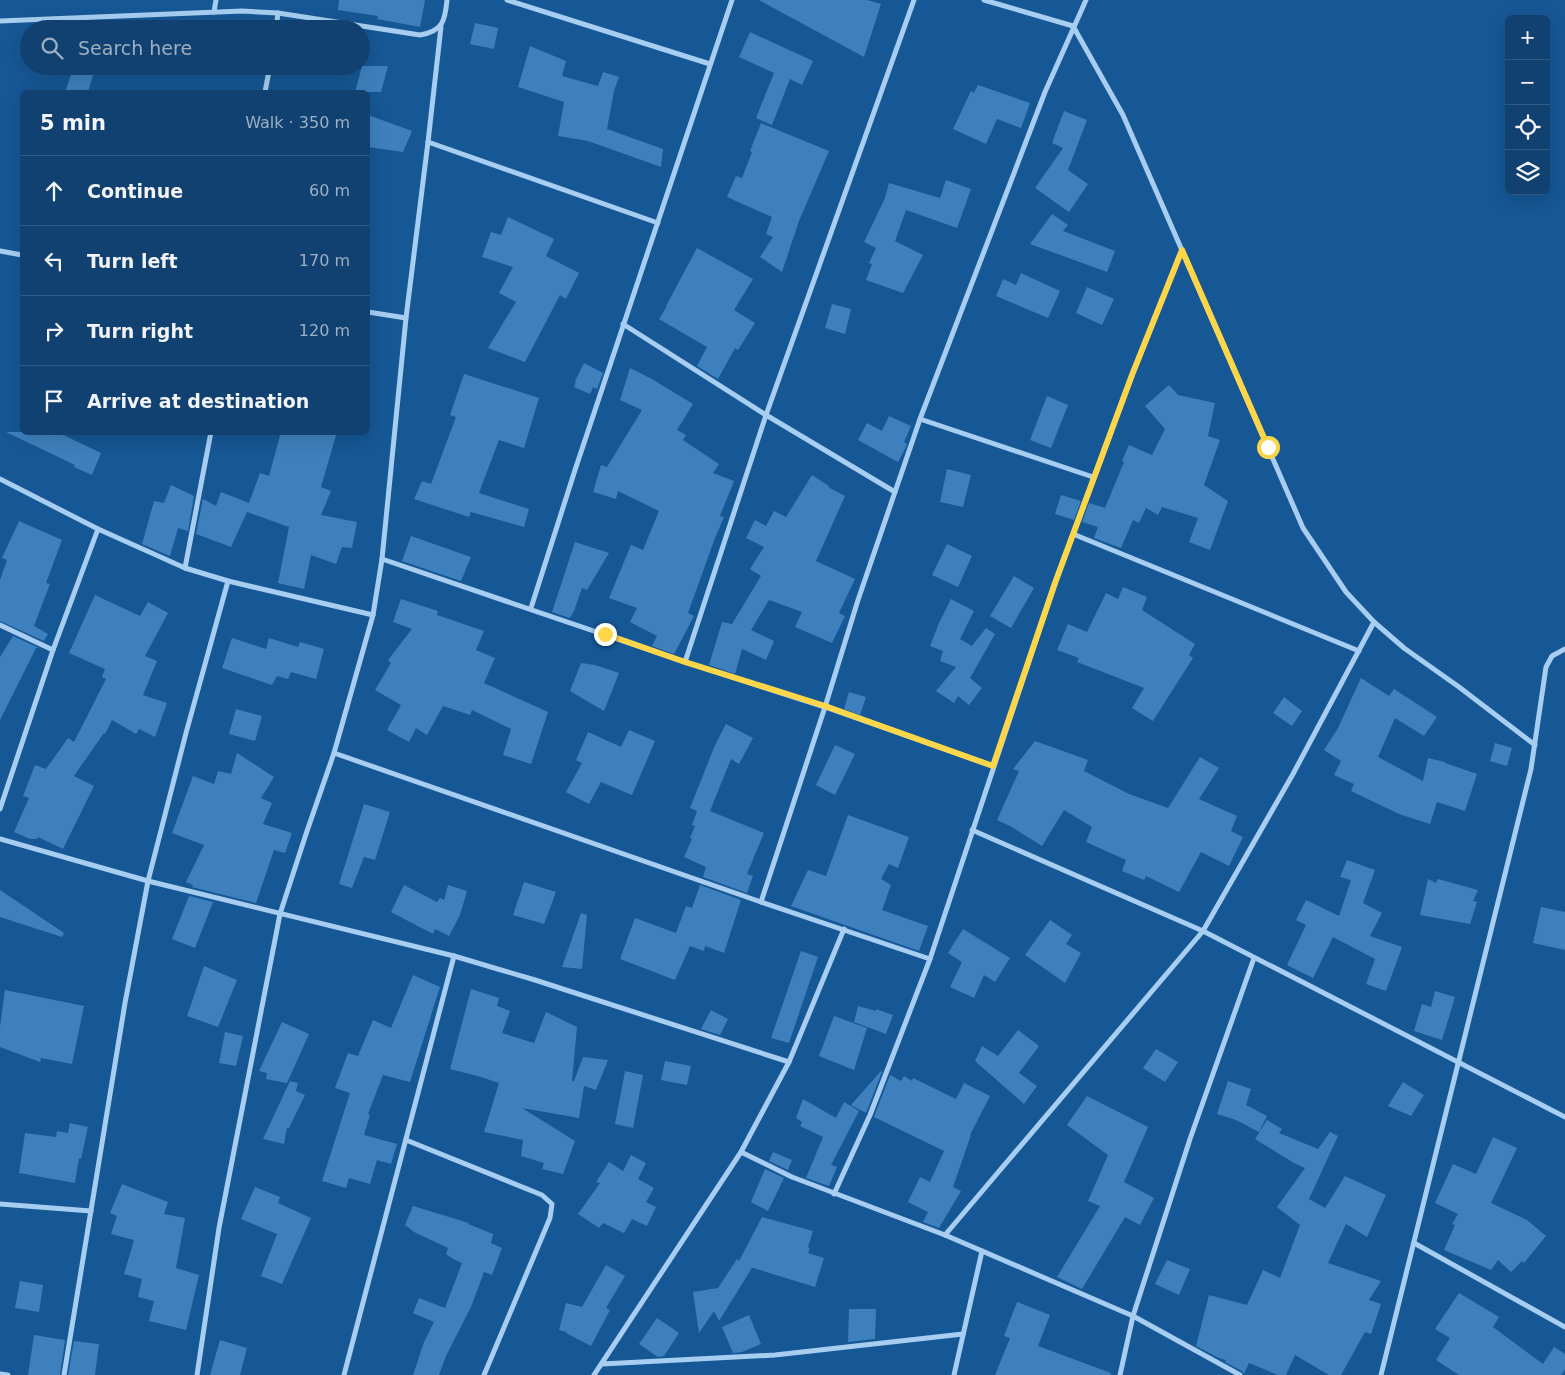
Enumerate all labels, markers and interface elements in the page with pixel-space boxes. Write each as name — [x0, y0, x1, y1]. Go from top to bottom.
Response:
map controls — [1505, 15, 1550, 195]
button: + — [1505, 15, 1550, 60]
search box — [20, 20, 370, 75]
icon: search — [38, 34, 66, 62]
text: Search here — [78, 37, 192, 59]
button: − — [1505, 60, 1550, 105]
button: locate — [1505, 105, 1550, 150]
text: 5 min — [40, 111, 106, 135]
text: Walk · 350 m — [245, 113, 350, 132]
button: layers — [1505, 150, 1550, 195]
icon: ahead — [40, 177, 68, 205]
text: Continue — [87, 180, 183, 202]
text: 60 m — [309, 181, 350, 200]
icon: left — [40, 247, 68, 275]
text: Turn left — [87, 250, 178, 272]
text: 170 m — [299, 251, 350, 270]
icon: right — [40, 317, 68, 345]
text: Turn right — [87, 320, 193, 342]
text: 120 m — [299, 321, 350, 340]
icon: arrive — [40, 387, 68, 415]
text: Arrive at destination — [87, 390, 309, 412]
route start — [1257, 436, 1280, 459]
route end — [594, 623, 617, 646]

